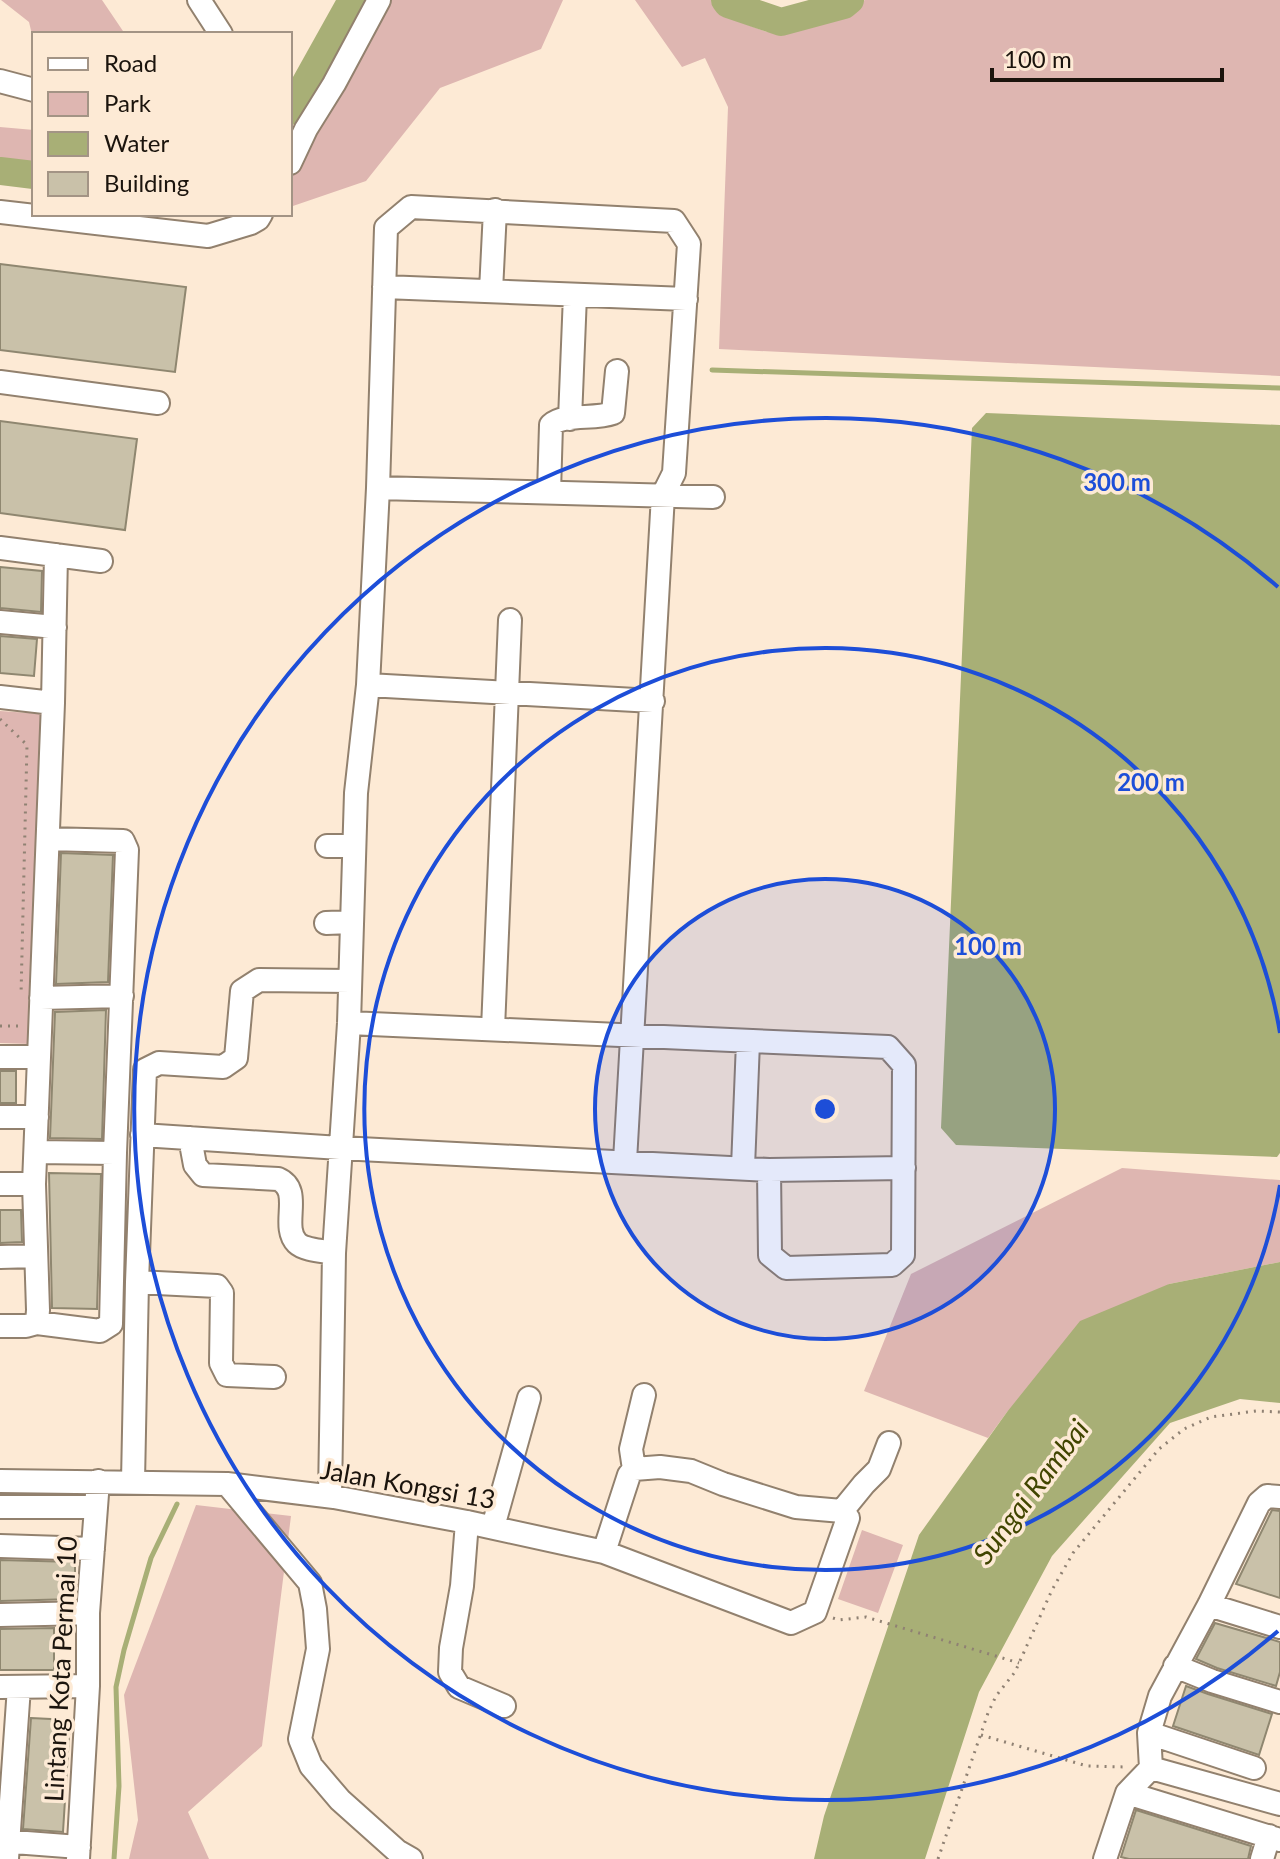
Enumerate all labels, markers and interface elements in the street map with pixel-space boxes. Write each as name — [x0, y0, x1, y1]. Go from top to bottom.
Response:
legend — [32, 32, 292, 216]
scale bar — [992, 32, 1222, 82]
text: 100 m — [1004, 44, 1072, 73]
text: Road — [104, 48, 157, 77]
text: Park — [104, 88, 152, 117]
text: Water — [104, 128, 169, 157]
text: Building — [104, 168, 189, 197]
text: 300 m — [1083, 467, 1151, 496]
text: 200 m — [1117, 767, 1185, 796]
text: 100 m — [954, 931, 1022, 960]
centre of rings — [811, 1095, 839, 1123]
water label: Sungai Rambai — [965, 1412, 1096, 1570]
street label: Jalan Kongsi 13 — [318, 1453, 498, 1515]
street label: Lintang Kota Permai 10 — [37, 1535, 83, 1803]

